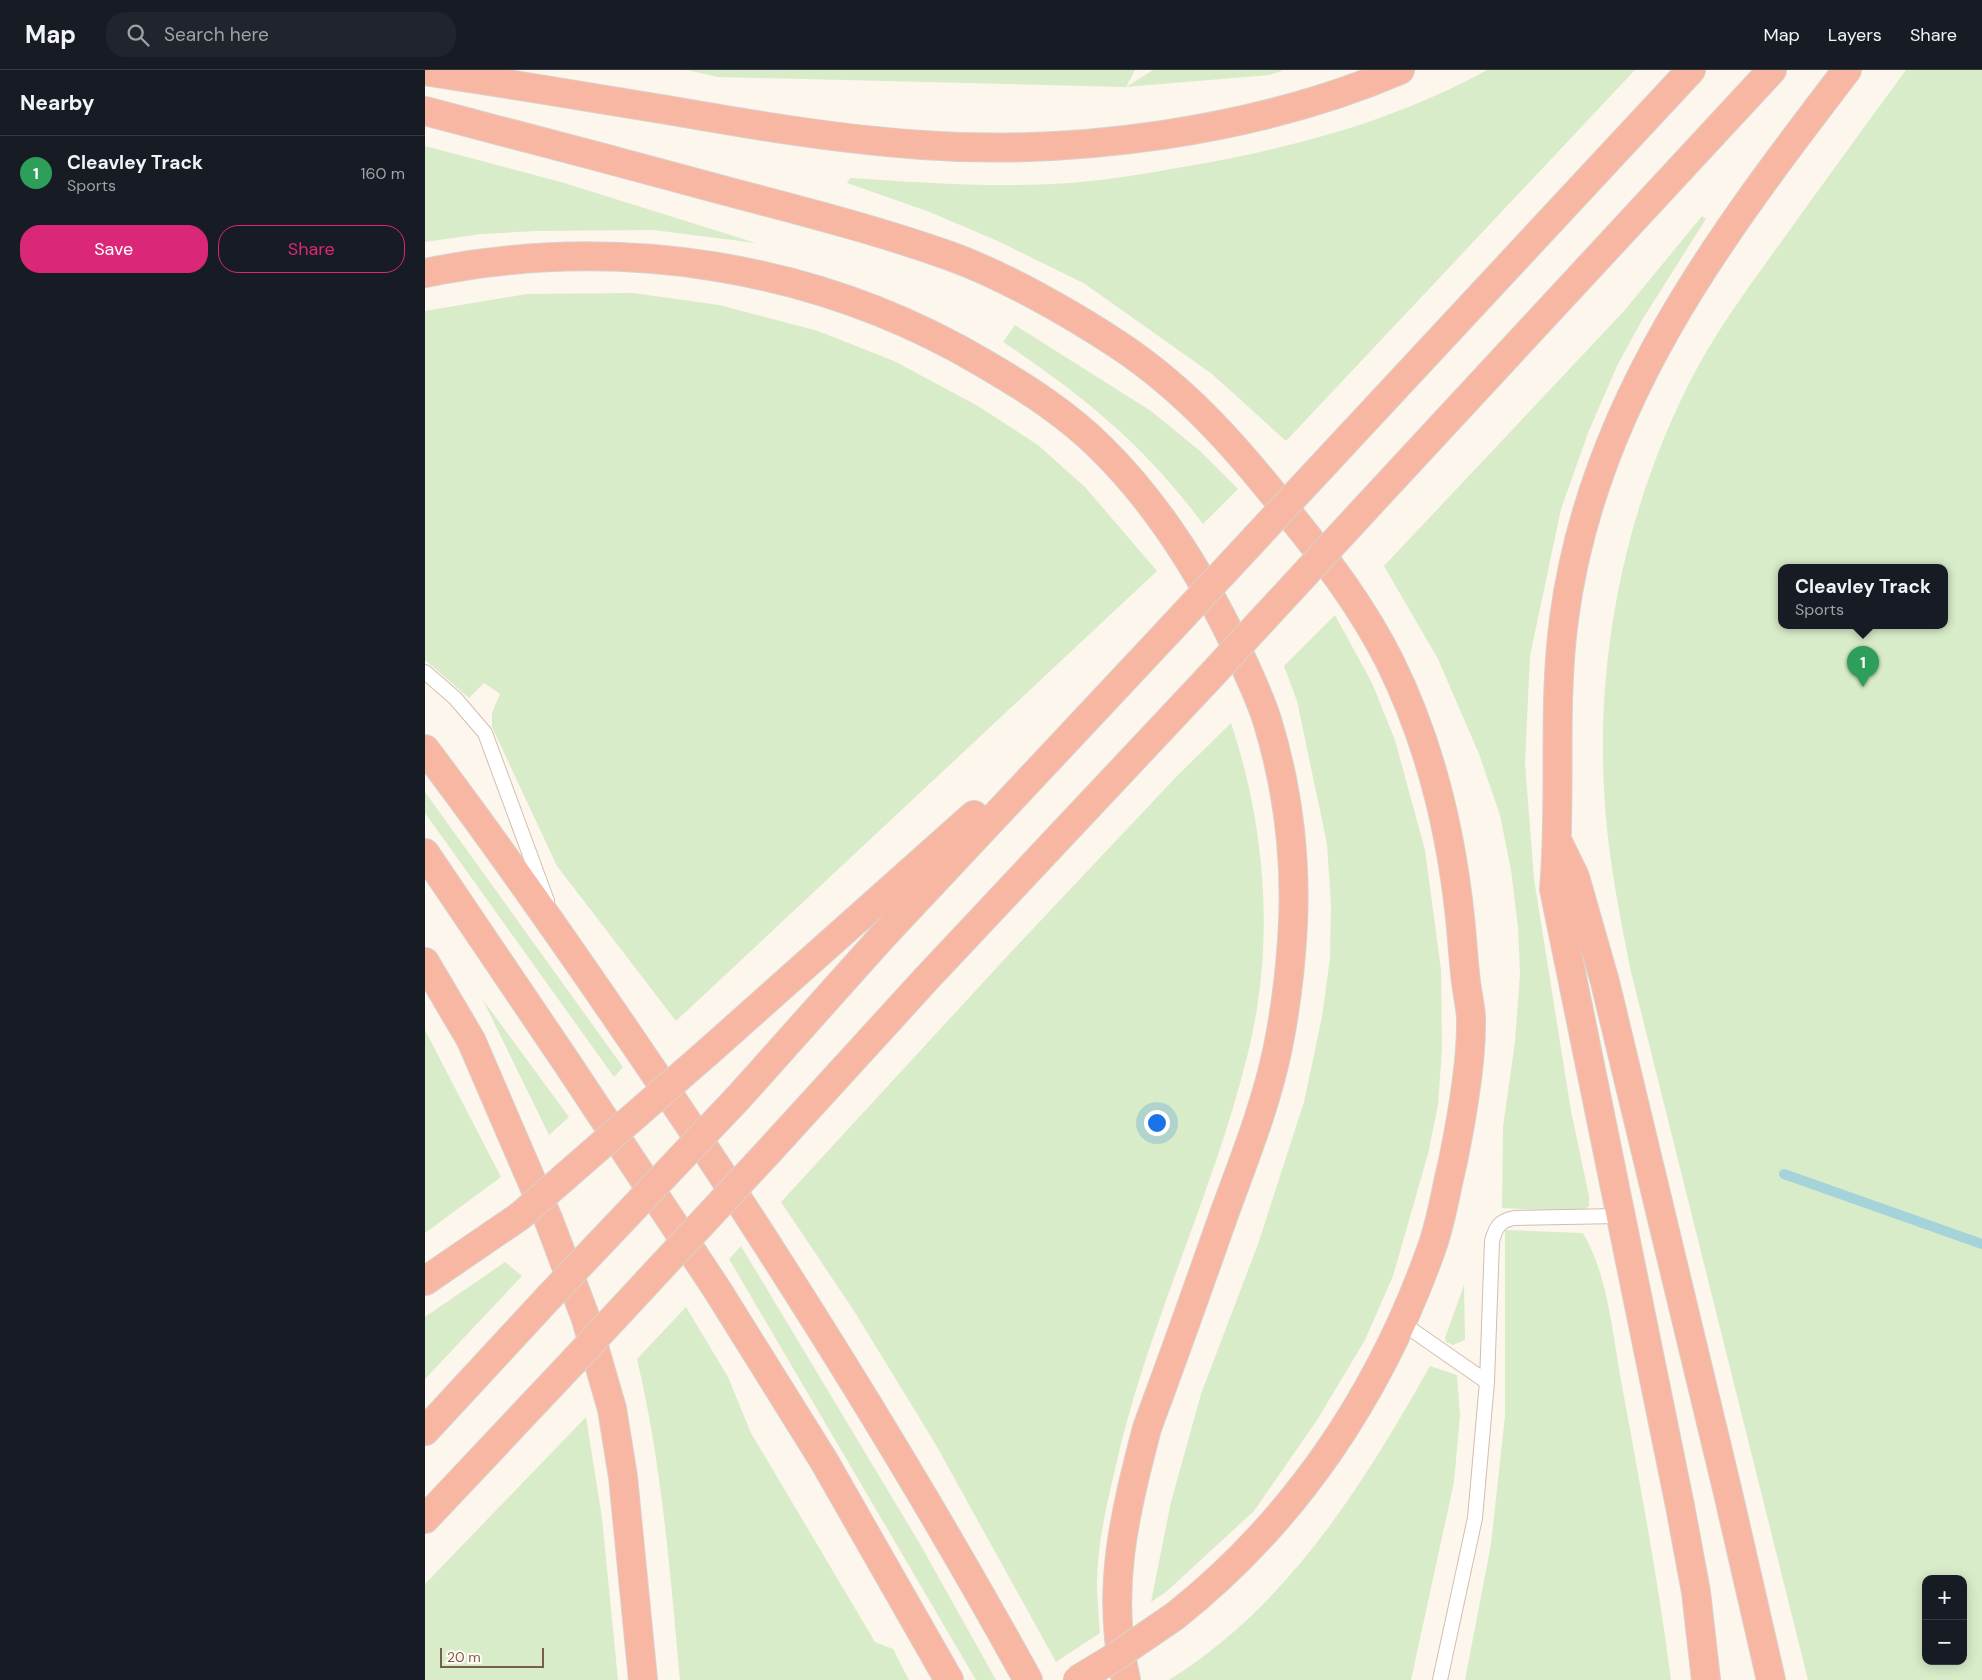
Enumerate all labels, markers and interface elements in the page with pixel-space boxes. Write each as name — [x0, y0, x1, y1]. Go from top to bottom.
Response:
search box — [106, 12, 456, 57]
text: Map — [25, 19, 76, 50]
icon: search — [124, 21, 152, 49]
text: Search here — [164, 22, 269, 47]
text: Map — [1764, 23, 1800, 47]
text: Layers — [1828, 23, 1882, 47]
text: Share — [1910, 23, 1957, 47]
text: Nearby — [20, 89, 94, 117]
text: Cleavley Track — [67, 150, 203, 175]
text: 1 — [33, 163, 39, 184]
text: 160 m — [361, 163, 405, 184]
text: Sports — [67, 175, 116, 196]
button: Save — [20, 225, 208, 273]
button: Share — [218, 225, 405, 273]
popup — [1778, 564, 1948, 629]
text: Cleavley Track — [1795, 574, 1931, 599]
text: Sports — [1795, 599, 1844, 620]
pin: 1 — [1847, 646, 1879, 687]
your location — [1144, 1110, 1170, 1136]
map controls — [1922, 1575, 1967, 1665]
button: + — [1922, 1575, 1967, 1620]
button: − — [1922, 1620, 1967, 1665]
scale bar — [440, 1645, 544, 1668]
text: 20 m — [447, 1648, 481, 1666]

